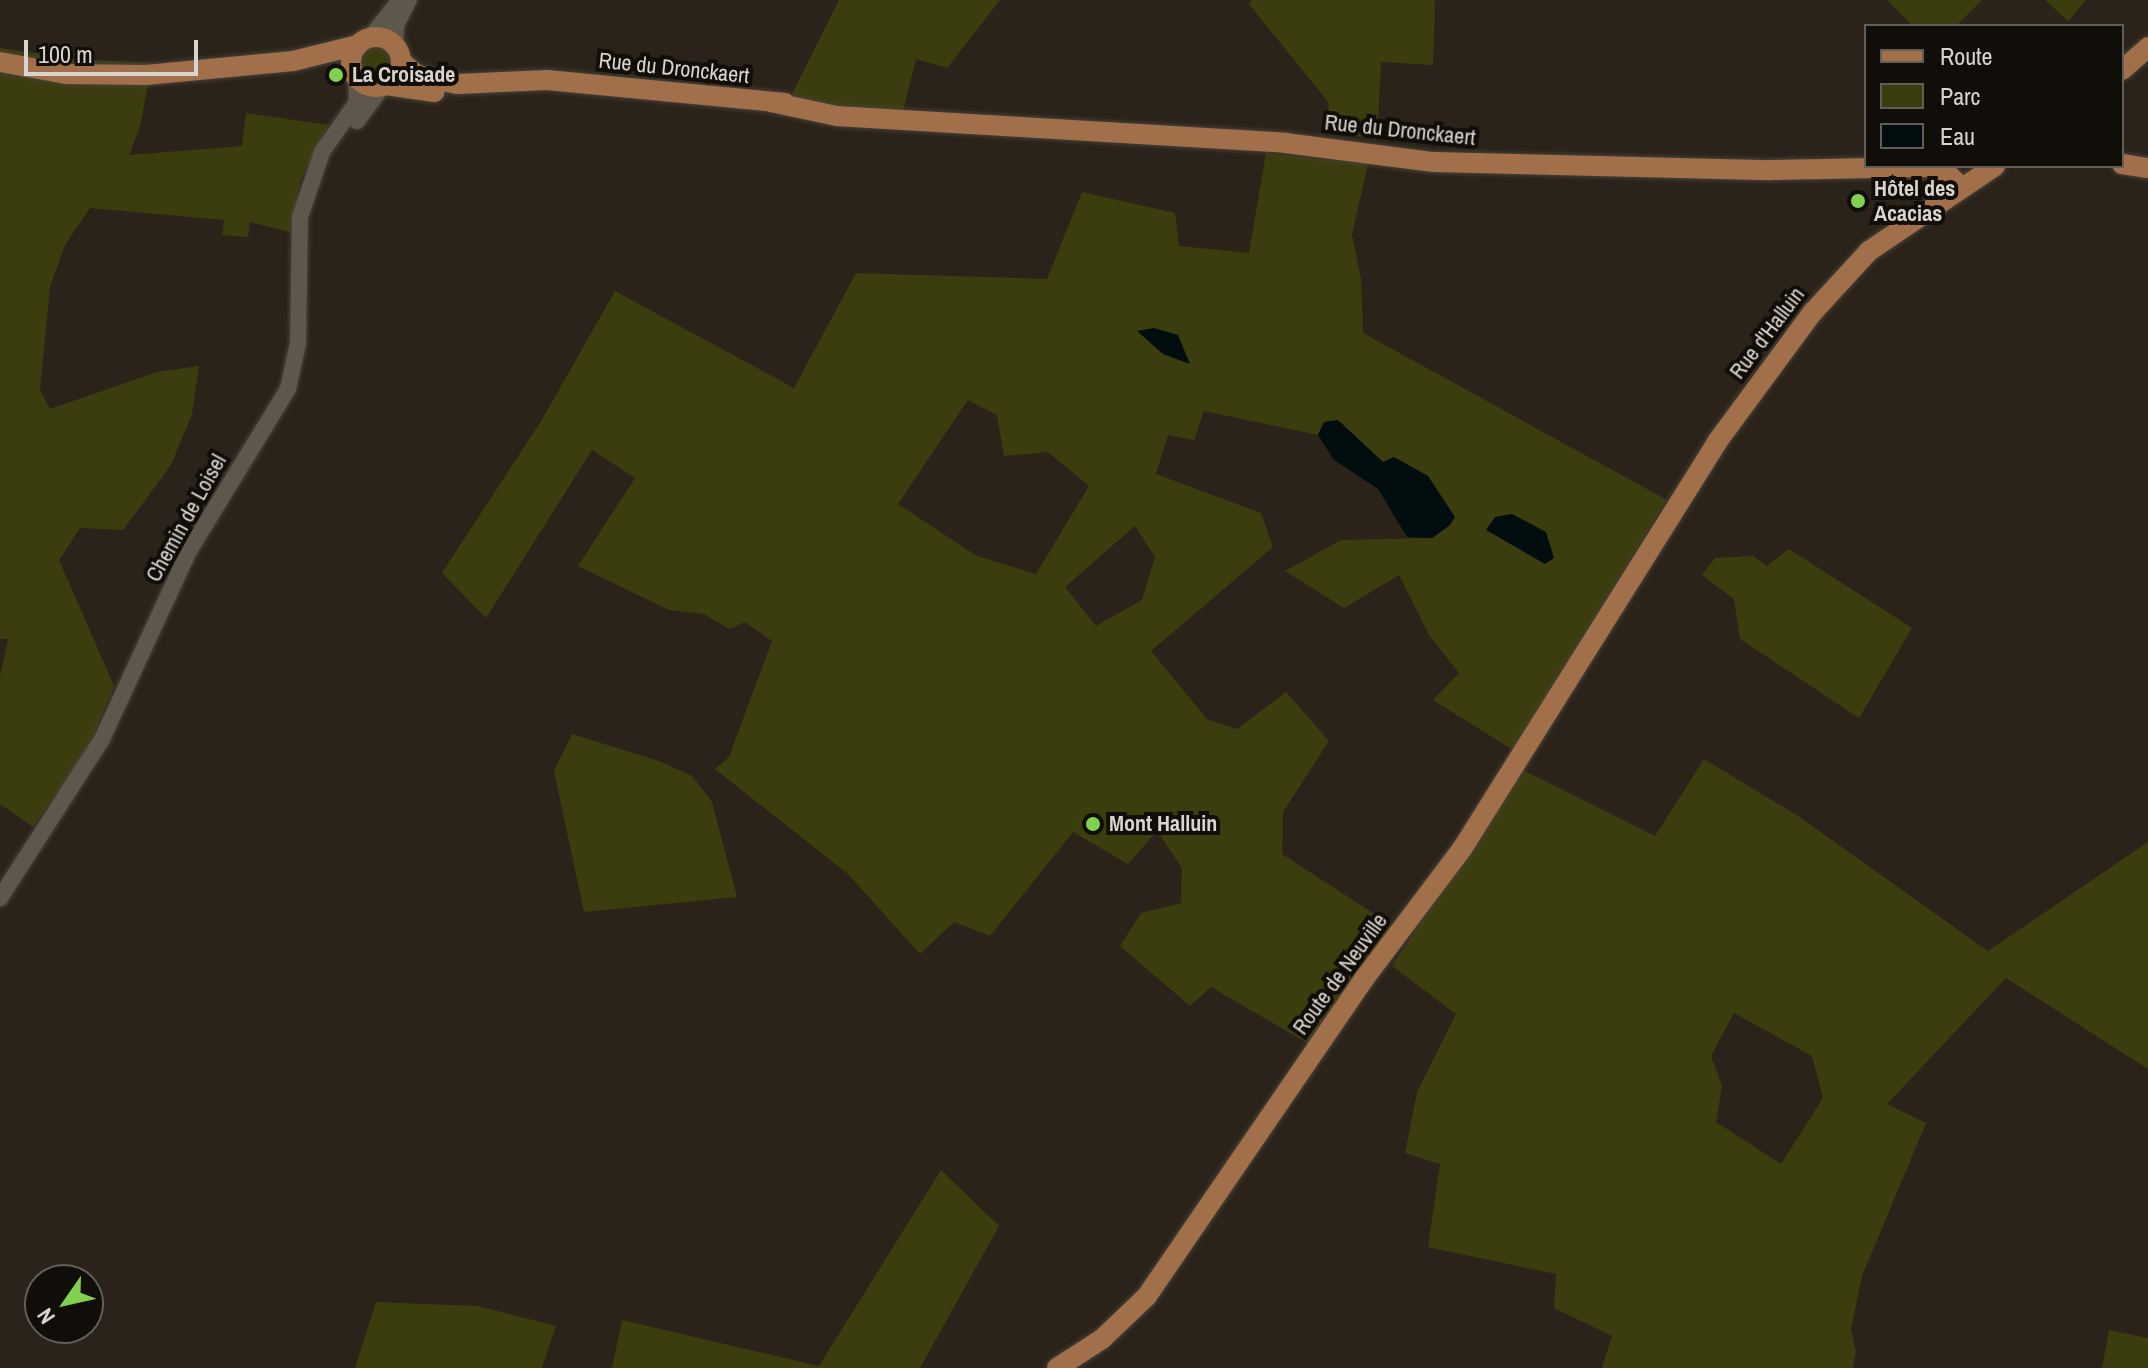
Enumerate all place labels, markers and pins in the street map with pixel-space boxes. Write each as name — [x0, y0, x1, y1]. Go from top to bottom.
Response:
place label: La Croisade — [352, 62, 455, 88]
marker: La Croisade — [327, 66, 345, 84]
place label: Hôtel des Acacias — [1874, 175, 1955, 226]
marker: Hôtel des Acacias — [1849, 192, 1867, 210]
place label: Mont Halluin — [1109, 811, 1217, 837]
marker: Mont Halluin — [1084, 815, 1102, 833]

